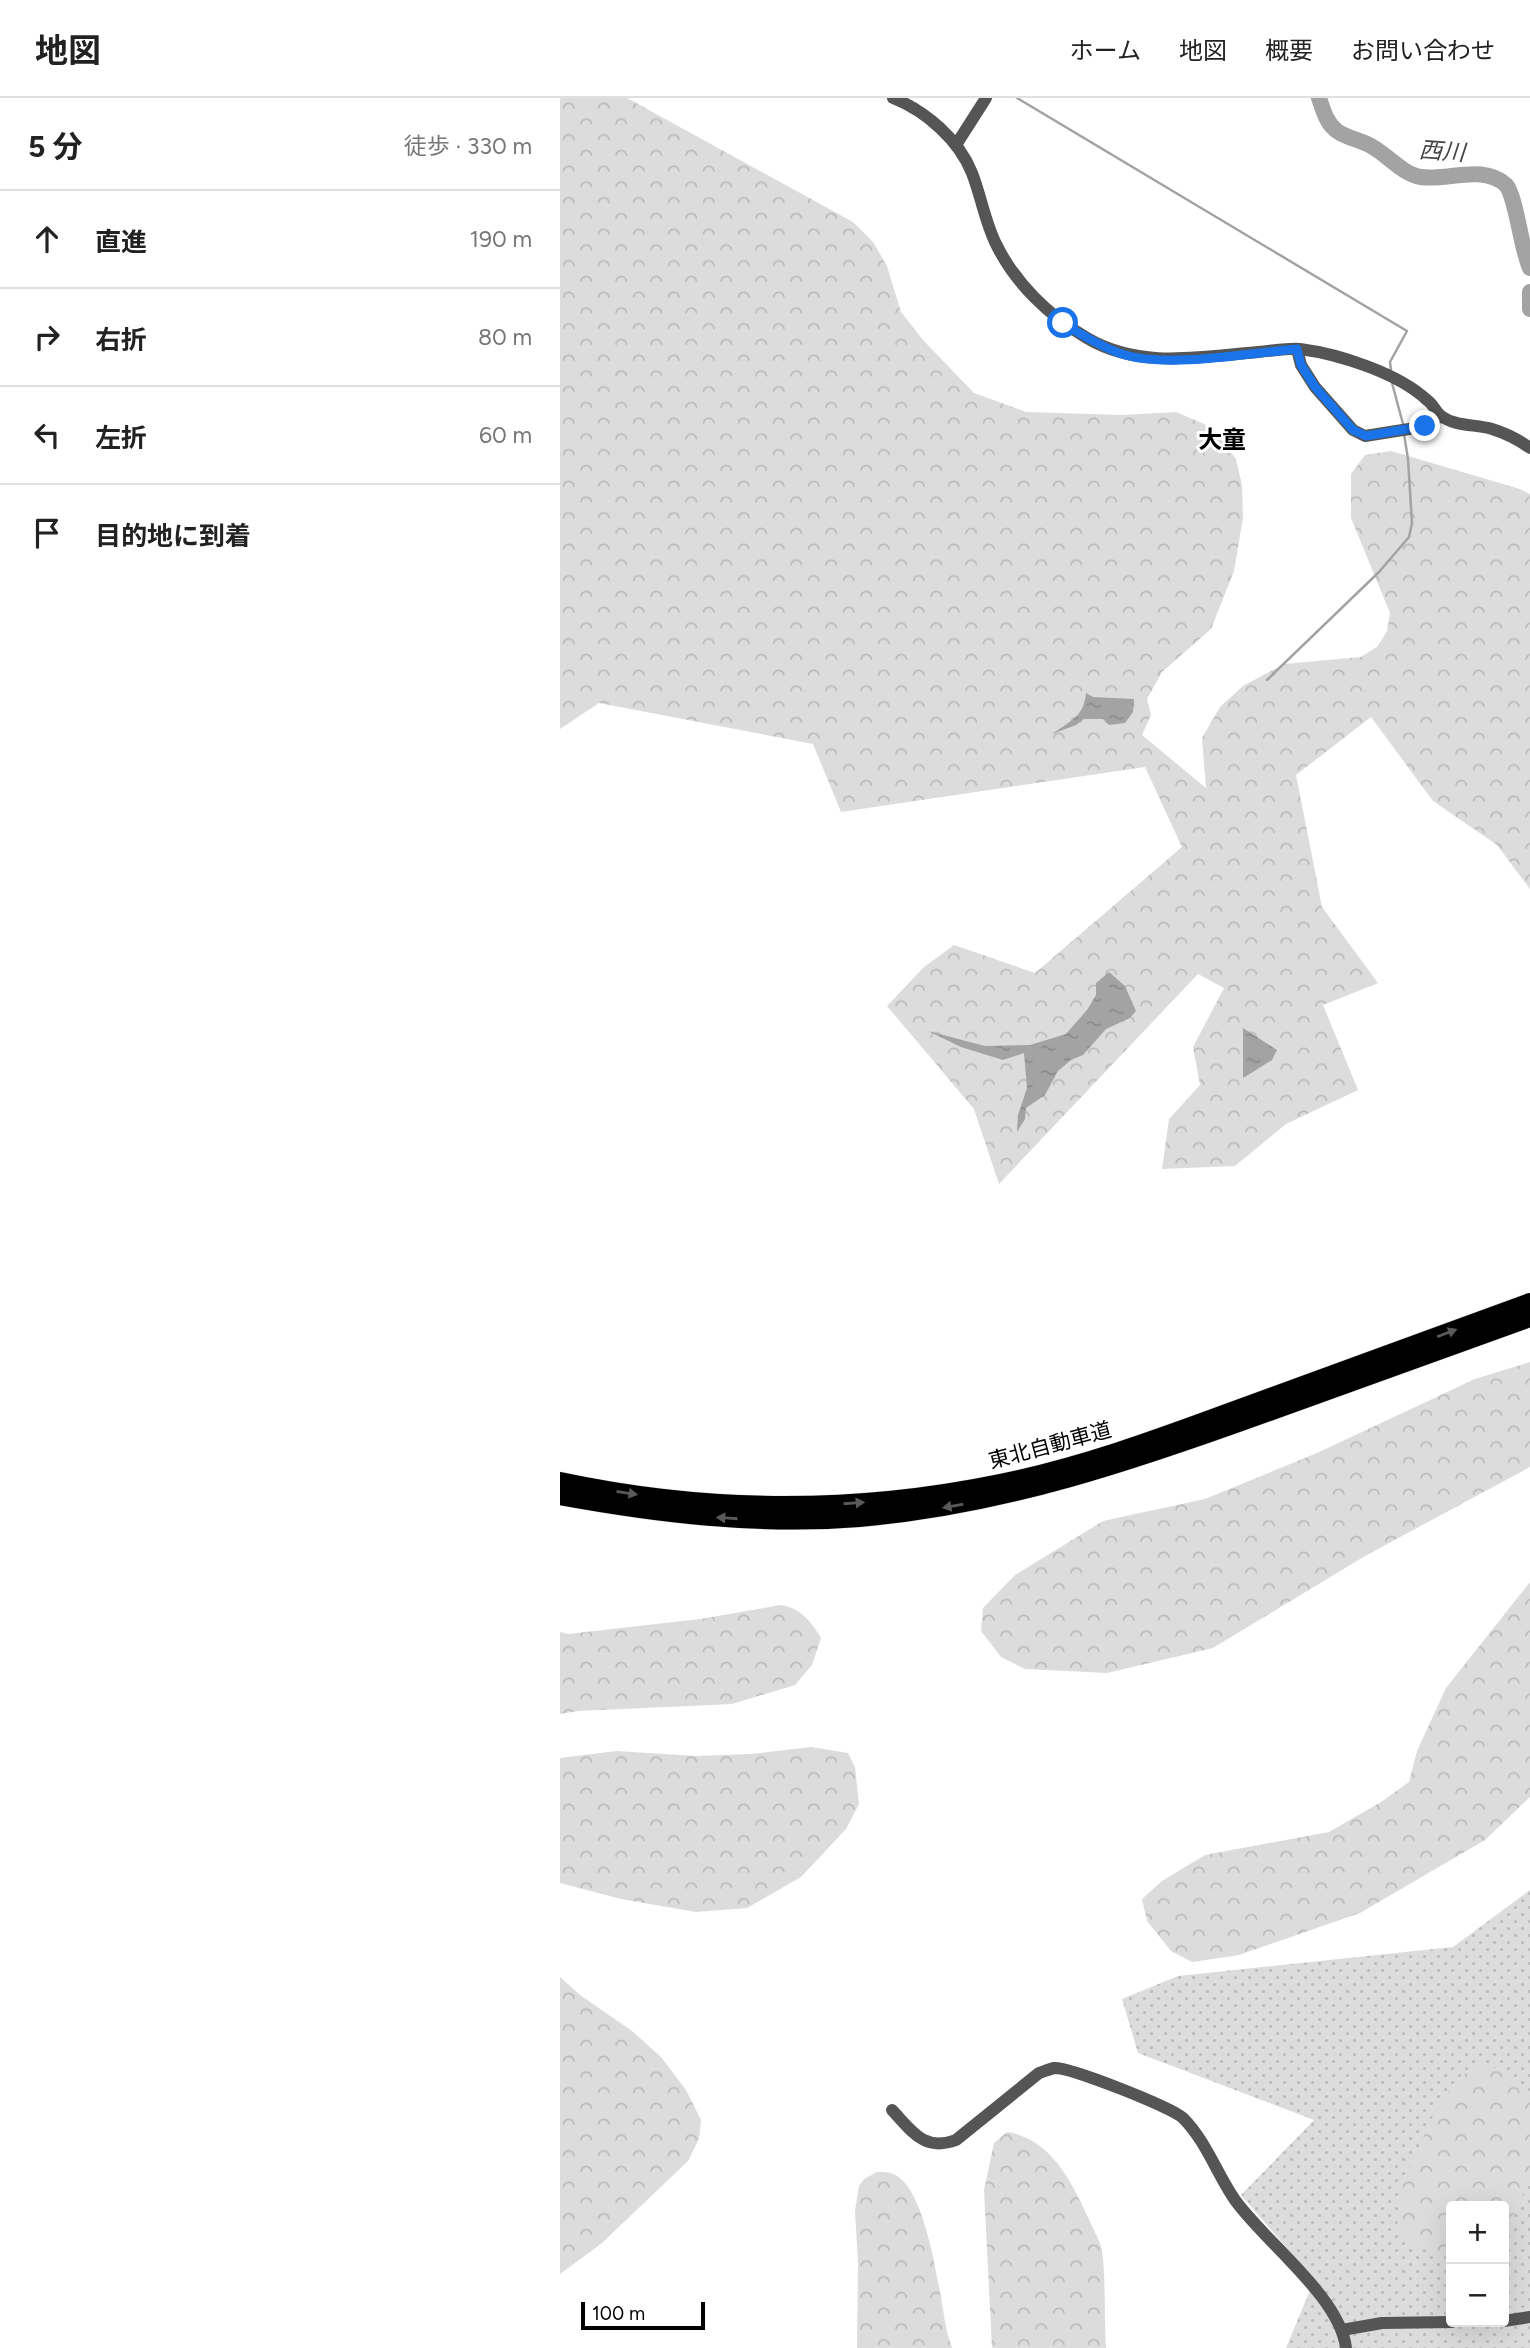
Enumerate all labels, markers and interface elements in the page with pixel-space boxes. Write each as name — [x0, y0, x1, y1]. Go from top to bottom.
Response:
text: 地図 — [35, 31, 101, 70]
text: ホーム — [1070, 36, 1141, 65]
text: 地図 — [1179, 36, 1227, 65]
text: 概要 — [1265, 36, 1313, 65]
text: お問い合わせ — [1351, 36, 1495, 65]
text: 5 分 — [28, 128, 83, 165]
text: 徒歩 · 330 m — [404, 132, 532, 160]
water label: 西川 — [1418, 135, 1469, 167]
icon: ahead — [28, 220, 66, 258]
text: 190 m — [469, 225, 532, 253]
text: 直進 — [95, 226, 147, 258]
route start — [1047, 307, 1078, 338]
icon: right — [28, 318, 66, 356]
text: 80 m — [478, 323, 532, 351]
text: 右折 — [95, 324, 147, 356]
route end — [1409, 410, 1440, 441]
icon: left — [28, 416, 66, 454]
text: 60 m — [479, 421, 532, 449]
text: 左折 — [95, 422, 147, 454]
district label: 大童 — [1198, 425, 1246, 454]
icon: arrive — [28, 514, 66, 552]
text: 目的地に到着 — [95, 520, 251, 552]
one-way arrow — [1437, 1327, 1458, 1338]
street label: 東北自動車道 — [986, 1417, 1114, 1473]
one-way arrow — [616, 1488, 638, 1499]
one-way arrow — [843, 1497, 865, 1508]
one-way arrow — [942, 1501, 964, 1512]
one-way arrow — [716, 1512, 738, 1523]
map controls — [1446, 2201, 1509, 2327]
button: + — [1446, 2201, 1509, 2264]
button: − — [1446, 2264, 1509, 2327]
scale bar — [581, 2299, 705, 2331]
text: 100 m — [592, 2302, 645, 2325]

